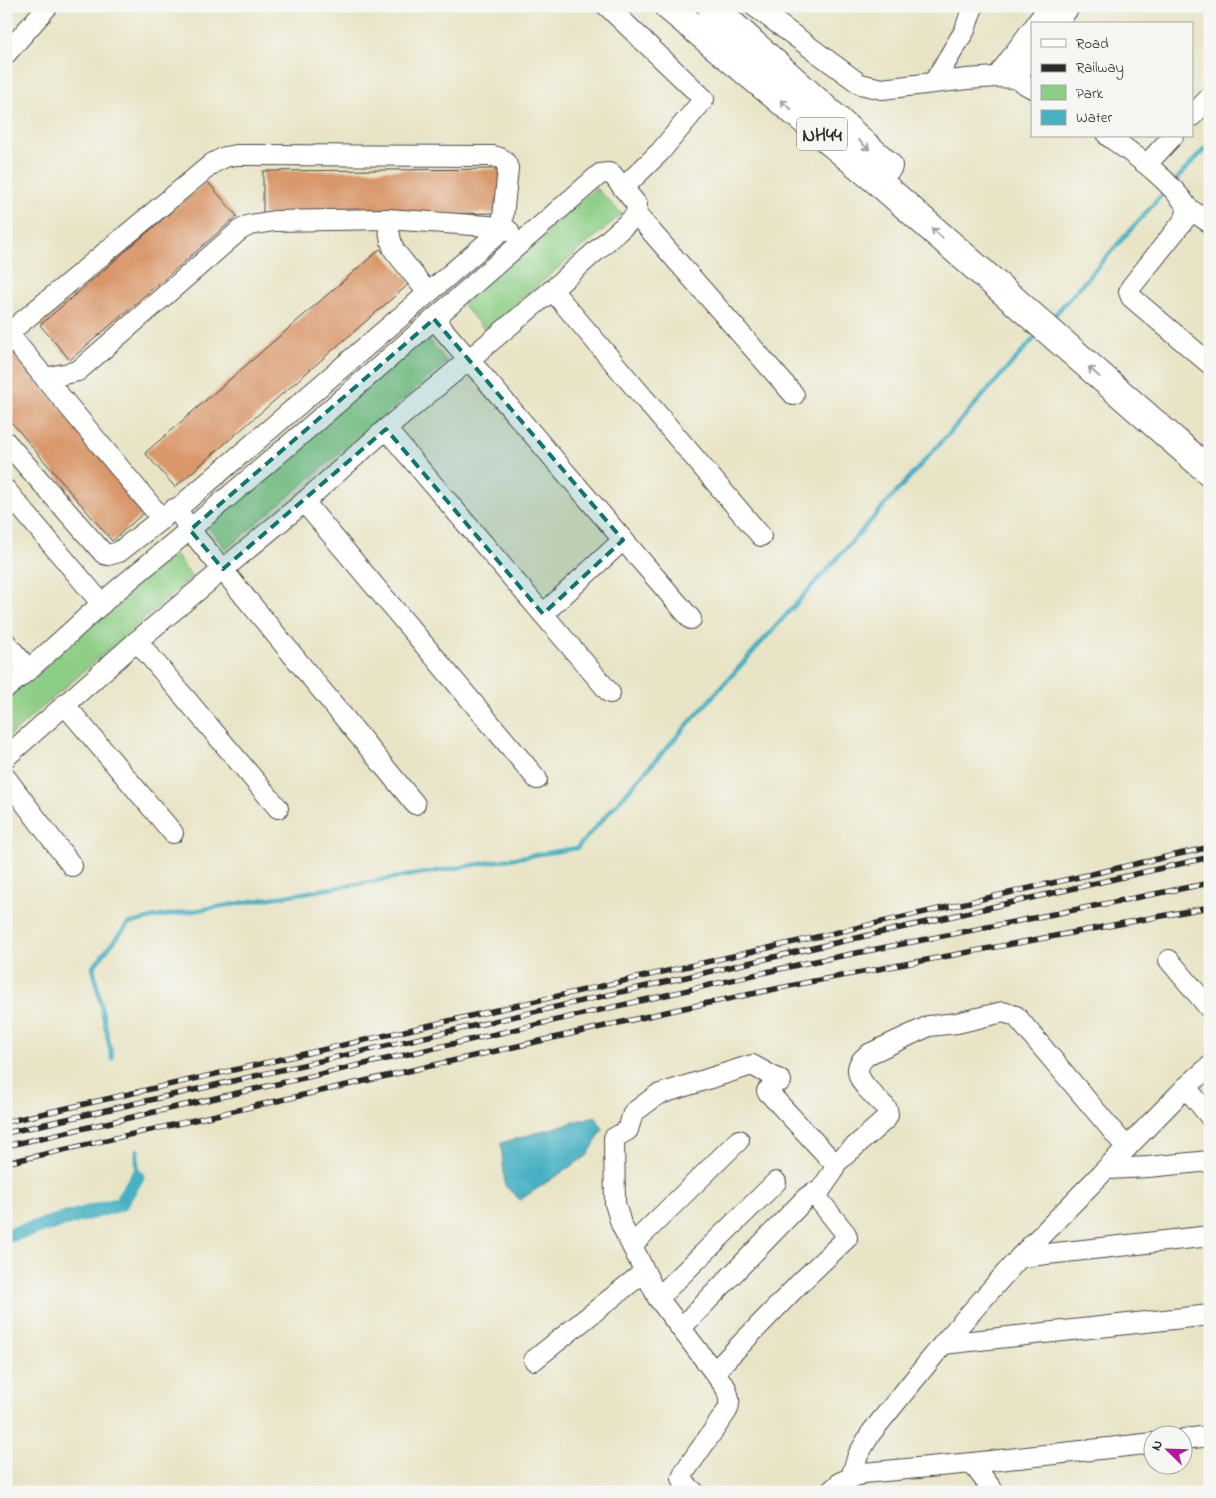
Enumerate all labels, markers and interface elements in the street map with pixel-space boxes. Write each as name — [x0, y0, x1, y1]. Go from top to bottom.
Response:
legend — [1031, 22, 1194, 138]
text: Road — [1076, 33, 1109, 55]
text: Railway — [1076, 57, 1124, 80]
text: Park — [1076, 83, 1104, 105]
one-way arrow — [780, 100, 793, 111]
text: Water — [1076, 107, 1112, 129]
road number: NH44 — [797, 118, 847, 150]
one-way arrow — [858, 139, 871, 151]
one-way arrow — [930, 228, 943, 239]
one-way arrow — [1087, 366, 1100, 377]
north arrow — [1144, 1426, 1194, 1476]
text: N — [1146, 1437, 1169, 1454]

